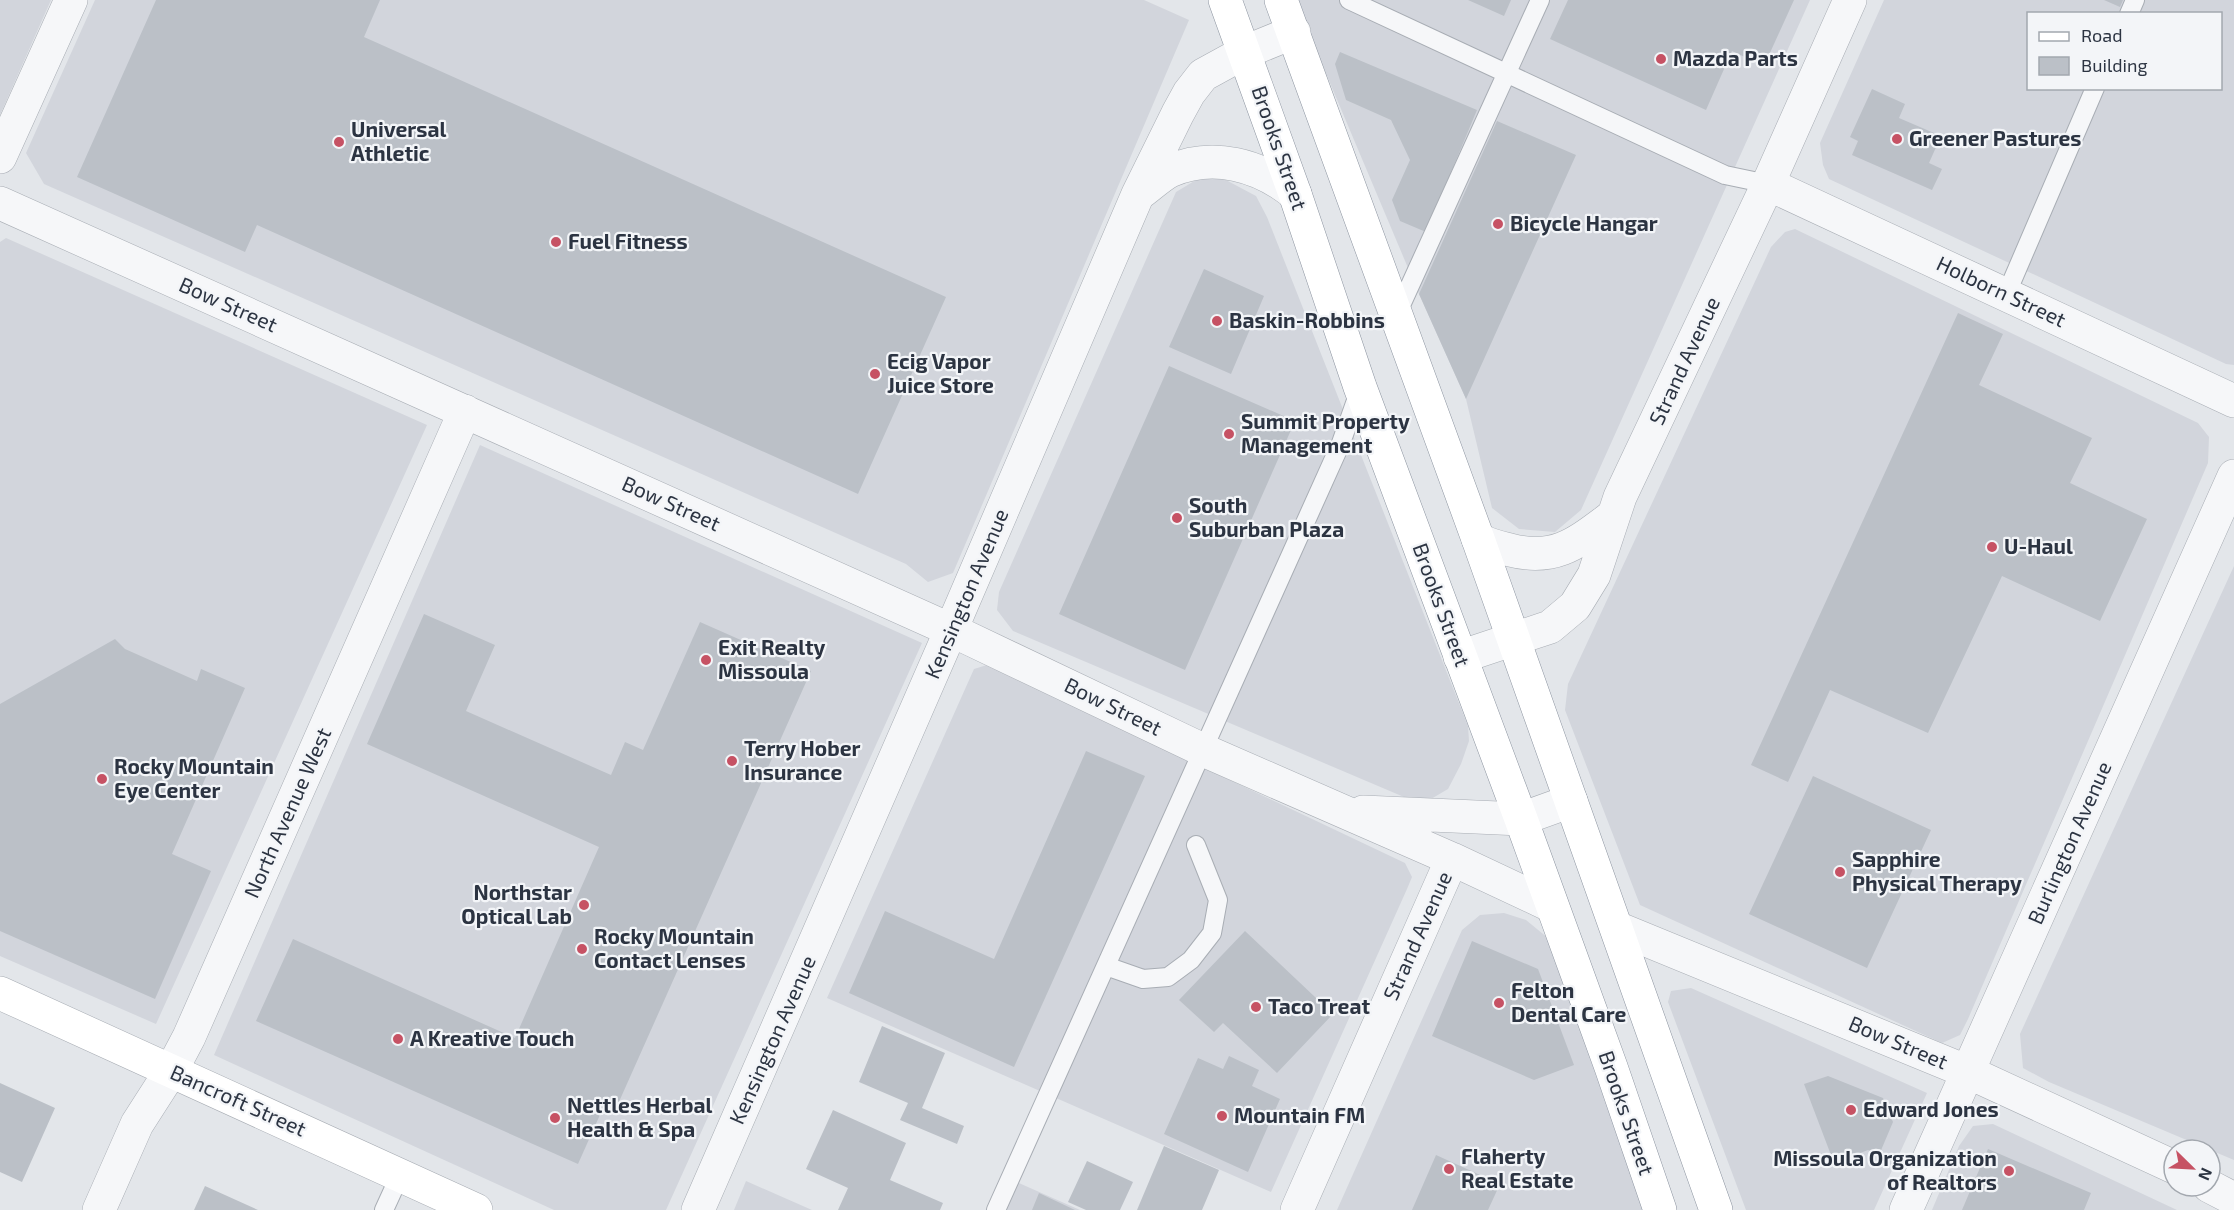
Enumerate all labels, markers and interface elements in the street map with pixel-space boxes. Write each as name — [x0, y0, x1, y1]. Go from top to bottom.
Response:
legend — [2027, 12, 2222, 90]
text: Road — [2081, 24, 2122, 46]
place label: Mazda Parts — [1673, 45, 1798, 70]
marker: Mazda Parts — [1654, 52, 1668, 66]
text: Building — [2081, 54, 2148, 76]
street label: Brooks Street — [1248, 82, 1313, 213]
place label: Universal Athletic — [351, 116, 446, 165]
place label: Greener Pastures — [1909, 125, 2082, 150]
marker: Greener Pastures — [1890, 132, 1904, 146]
marker: Universal Athletic — [332, 135, 346, 149]
place label: Bicycle Hangar — [1510, 210, 1658, 236]
marker: Bicycle Hangar — [1491, 217, 1505, 231]
place label: Fuel Fitness — [568, 228, 688, 253]
marker: Fuel Fitness — [549, 235, 563, 249]
street label: Holborn Street — [1933, 250, 2070, 332]
street label: Bow Street — [176, 271, 282, 336]
street label: Strand Avenue — [1643, 292, 1724, 428]
place label: Baskin-Robbins — [1229, 307, 1385, 332]
marker: Baskin-Robbins — [1210, 314, 1224, 328]
place label: Ecig Vapor Juice Store — [887, 348, 994, 397]
marker: Ecig Vapor Juice Store — [868, 367, 882, 381]
place label: Summit Property Management — [1241, 408, 1410, 457]
marker: Summit Property Management — [1222, 427, 1236, 441]
street label: Bow Street — [619, 470, 725, 535]
place label: South Suburban Plaza — [1189, 492, 1344, 541]
street label: Kensington Avenue — [919, 505, 1013, 682]
marker: South Suburban Plaza — [1170, 511, 1184, 525]
place label: U-Haul — [2004, 533, 2073, 558]
street label: Brooks Street — [1409, 539, 1476, 670]
marker: U-Haul — [1985, 540, 1999, 554]
place label: Exit Realty Missoula — [718, 634, 825, 683]
marker: Exit Realty Missoula — [699, 653, 713, 667]
street label: Bow Street — [1061, 671, 1166, 740]
street label: North Avenue West — [238, 723, 335, 901]
place label: Terry Hober Insurance — [744, 735, 860, 784]
place label: Rocky Mountain Eye Center — [114, 753, 274, 803]
marker: Terry Hober Insurance — [725, 754, 739, 768]
street label: Burlington Avenue — [2022, 757, 2116, 928]
marker: Rocky Mountain Eye Center — [95, 772, 109, 786]
place label: Sapphire Physical Therapy — [1852, 846, 2022, 896]
marker: Sapphire Physical Therapy — [1833, 865, 1847, 879]
street label: Strand Avenue — [1377, 867, 1456, 1004]
place label: Northstar Optical Lab — [461, 879, 572, 928]
marker: Northstar Optical Lab — [577, 898, 591, 912]
place label: Rocky Mountain Contact Lenses — [594, 923, 754, 972]
marker: Rocky Mountain Contact Lenses — [575, 942, 589, 956]
street label: Kensington Avenue — [723, 951, 820, 1128]
place label: Felton Dental Care — [1511, 977, 1626, 1026]
place label: Taco Treat — [1268, 993, 1370, 1018]
marker: Felton Dental Care — [1492, 996, 1506, 1010]
marker: Taco Treat — [1249, 1000, 1263, 1014]
street label: Bow Street — [1845, 1010, 1952, 1074]
place label: A Kreative Touch — [410, 1025, 574, 1050]
marker: A Kreative Touch — [391, 1032, 405, 1046]
street label: Brooks Street — [1595, 1047, 1660, 1178]
street label: Bancroft Street — [167, 1058, 310, 1141]
place label: Nettles Herbal Health & Spa — [567, 1092, 712, 1141]
place label: Edward Jones — [1863, 1096, 1999, 1121]
place label: Mountain FM — [1234, 1102, 1365, 1127]
marker: Edward Jones — [1844, 1103, 1858, 1117]
marker: Mountain FM — [1215, 1109, 1229, 1123]
marker: Nettles Herbal Health & Spa — [548, 1111, 562, 1125]
north arrow — [2162, 1138, 2222, 1198]
place label: Flaherty Real Estate — [1461, 1143, 1574, 1192]
place label: Missoula Organization of Realtors — [1773, 1145, 1997, 1194]
marker: Flaherty Real Estate — [1442, 1162, 1456, 1176]
marker: Missoula Organization of Realtors — [2002, 1164, 2016, 1178]
text: N — [2195, 1165, 2217, 1183]

